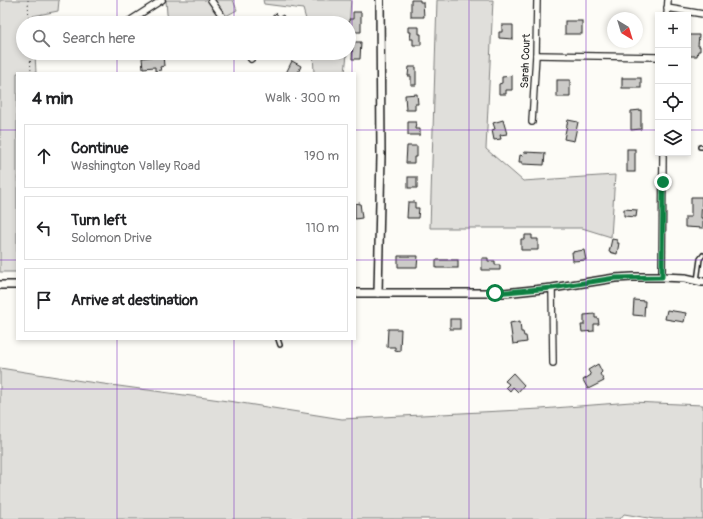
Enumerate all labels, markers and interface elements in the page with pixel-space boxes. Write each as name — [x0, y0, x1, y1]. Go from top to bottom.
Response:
north arrow — [607, 12, 643, 48]
map controls — [655, 12, 691, 156]
button: + — [655, 12, 691, 48]
search box — [16, 16, 356, 60]
icon: search — [30, 27, 52, 49]
text: Search here — [62, 29, 135, 48]
street label: Sarah Court — [518, 33, 533, 89]
button: − — [655, 48, 691, 84]
button: locate — [655, 84, 691, 120]
text: 4 min — [32, 88, 73, 109]
text: Walk · 300 m — [265, 90, 340, 106]
button: layers — [655, 120, 691, 156]
text: Continue — [71, 139, 129, 158]
icon: ahead — [33, 145, 55, 167]
text: 190 m — [304, 148, 339, 164]
text: Washington Valley Road — [71, 158, 200, 174]
route end — [654, 173, 672, 191]
text: Turn left — [71, 211, 127, 230]
icon: left — [33, 217, 55, 239]
text: 110 m — [306, 220, 339, 236]
text: Solomon Drive — [71, 230, 152, 246]
route start — [486, 284, 504, 302]
icon: arrive — [33, 289, 55, 311]
text: Arrive at destination — [71, 291, 198, 310]

